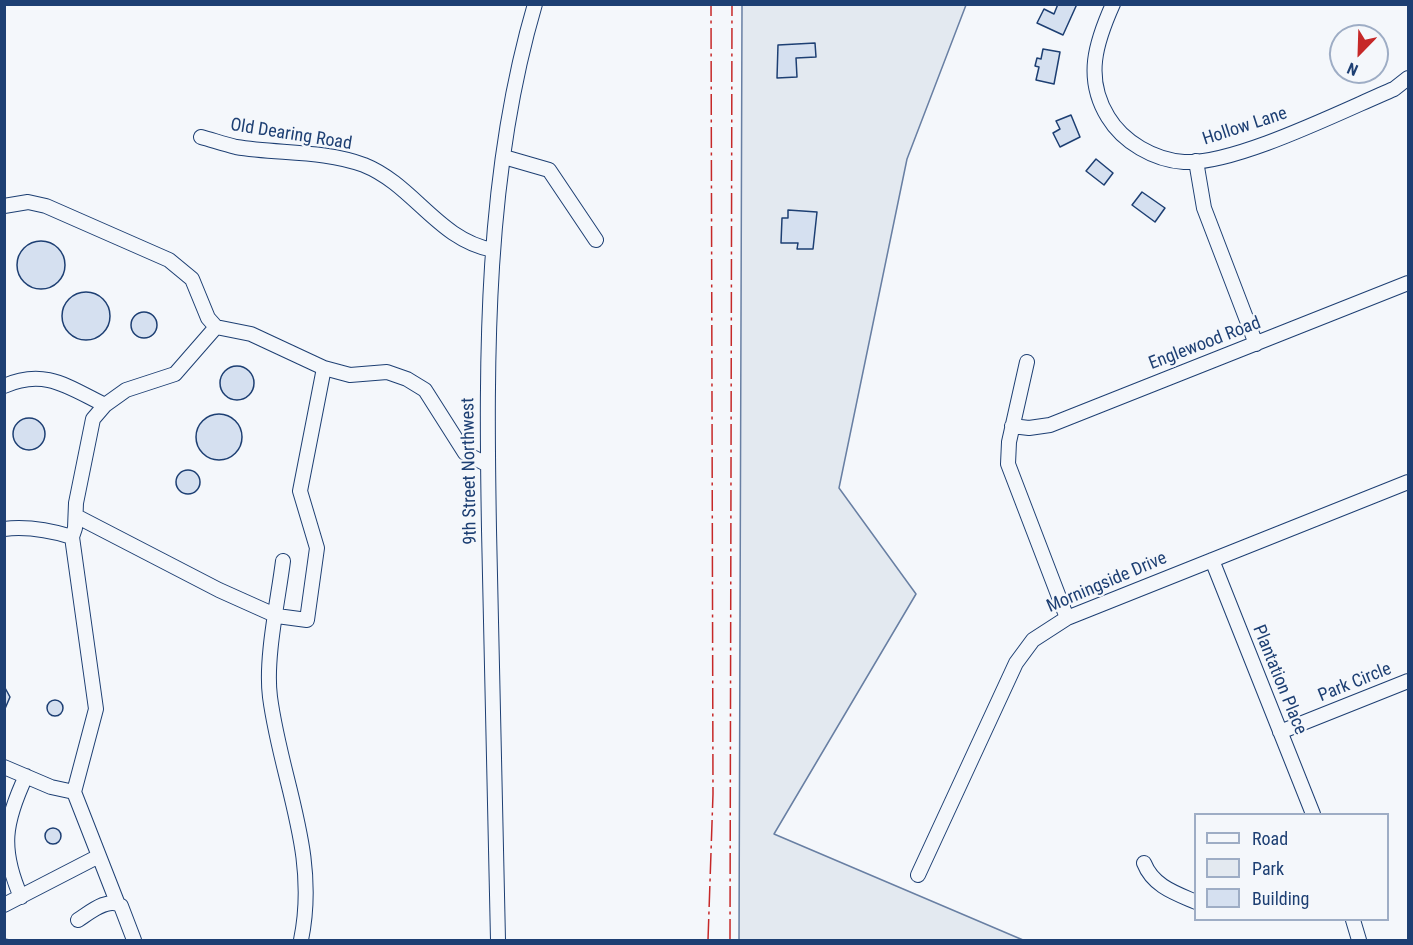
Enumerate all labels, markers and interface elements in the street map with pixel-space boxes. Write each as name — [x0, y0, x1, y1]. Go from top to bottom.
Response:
north arrow — [1329, 24, 1389, 84]
text: N — [1344, 59, 1361, 80]
street label: Hollow Lane — [1200, 103, 1290, 151]
street label: Old Dearing Road — [229, 115, 353, 155]
street label: Englewood Road — [1146, 313, 1264, 375]
street label: 9th Street Northwest — [458, 397, 482, 545]
street label: Morningside Drive — [1044, 548, 1170, 618]
street label: Plantation Place — [1247, 622, 1311, 738]
street label: Park Circle — [1315, 659, 1395, 707]
legend — [1194, 813, 1389, 921]
text: Road — [1252, 828, 1288, 849]
text: Park — [1252, 858, 1284, 879]
text: Building — [1252, 888, 1309, 909]

